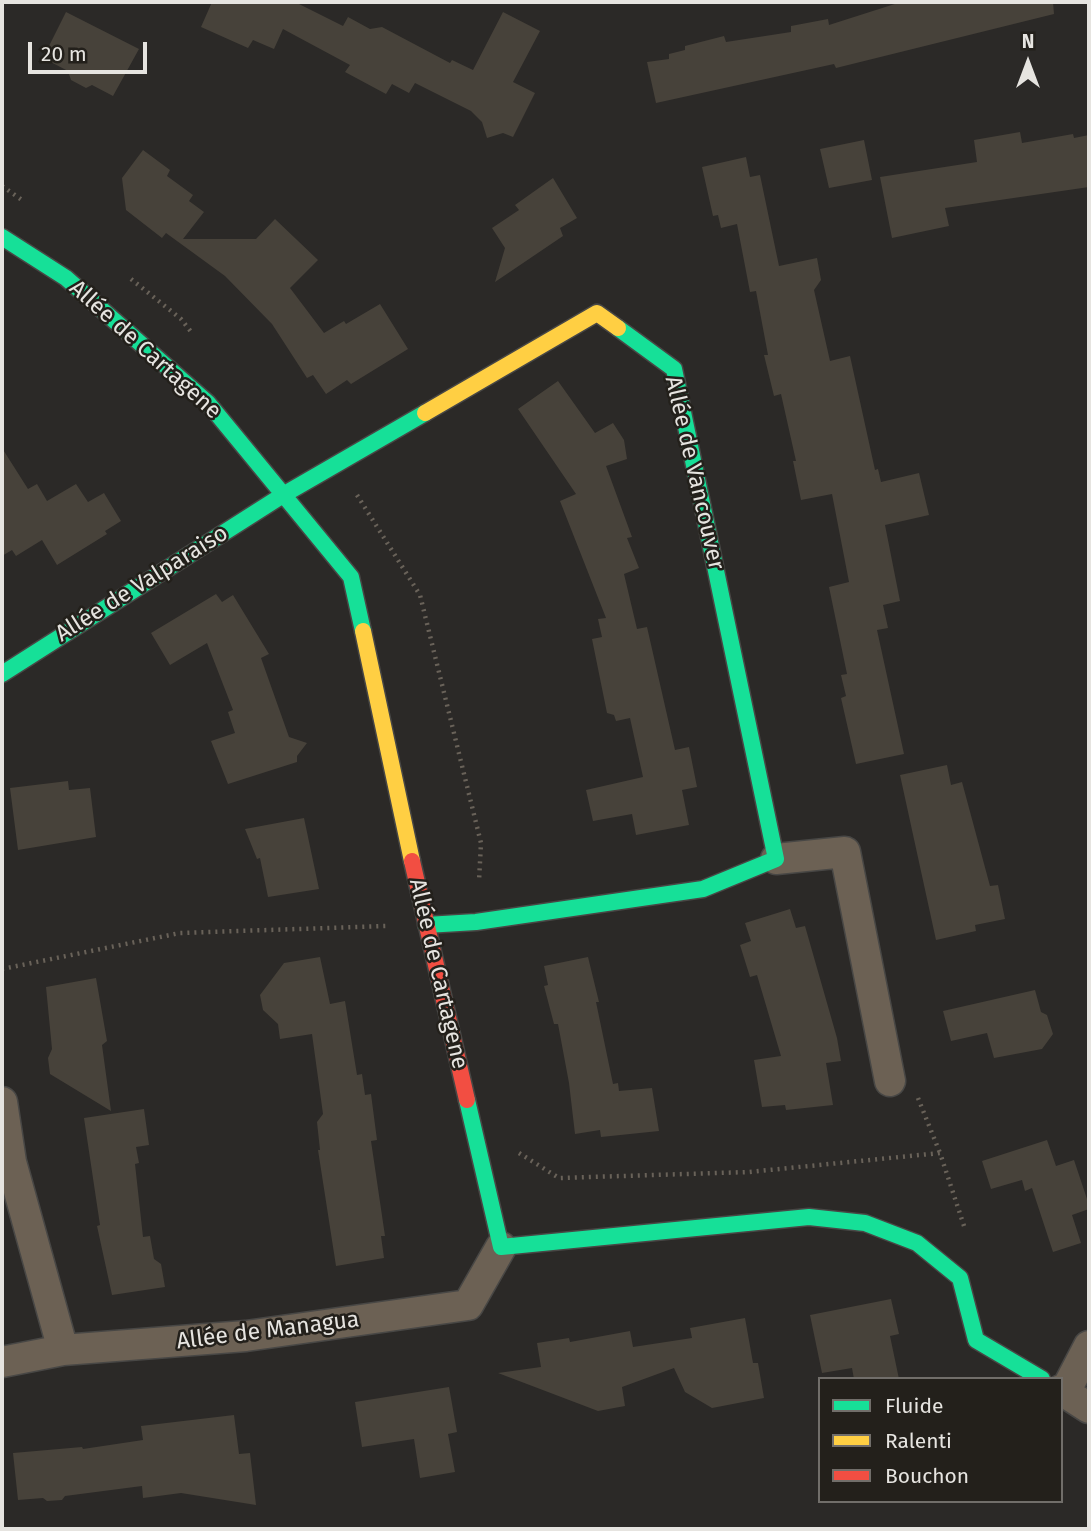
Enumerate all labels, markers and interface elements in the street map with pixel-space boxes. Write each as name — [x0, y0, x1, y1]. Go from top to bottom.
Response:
scale bar — [32, 28, 150, 72]
north arrow — [993, 28, 1063, 98]
text: N — [1022, 30, 1034, 53]
text: 20 m — [41, 41, 87, 67]
street label: Allée de Cartagene — [63, 275, 227, 425]
street label: Allée de Vancouver — [658, 373, 730, 573]
street label: Allée de Valparaiso — [51, 520, 233, 648]
street label: Allée de Cartagene — [403, 876, 473, 1072]
street label: Allée de Managua — [175, 1306, 361, 1356]
legend — [818, 1377, 1063, 1503]
text: Fluide — [885, 1393, 943, 1419]
text: Ralenti — [885, 1428, 952, 1454]
text: Bouchon — [885, 1463, 969, 1489]

